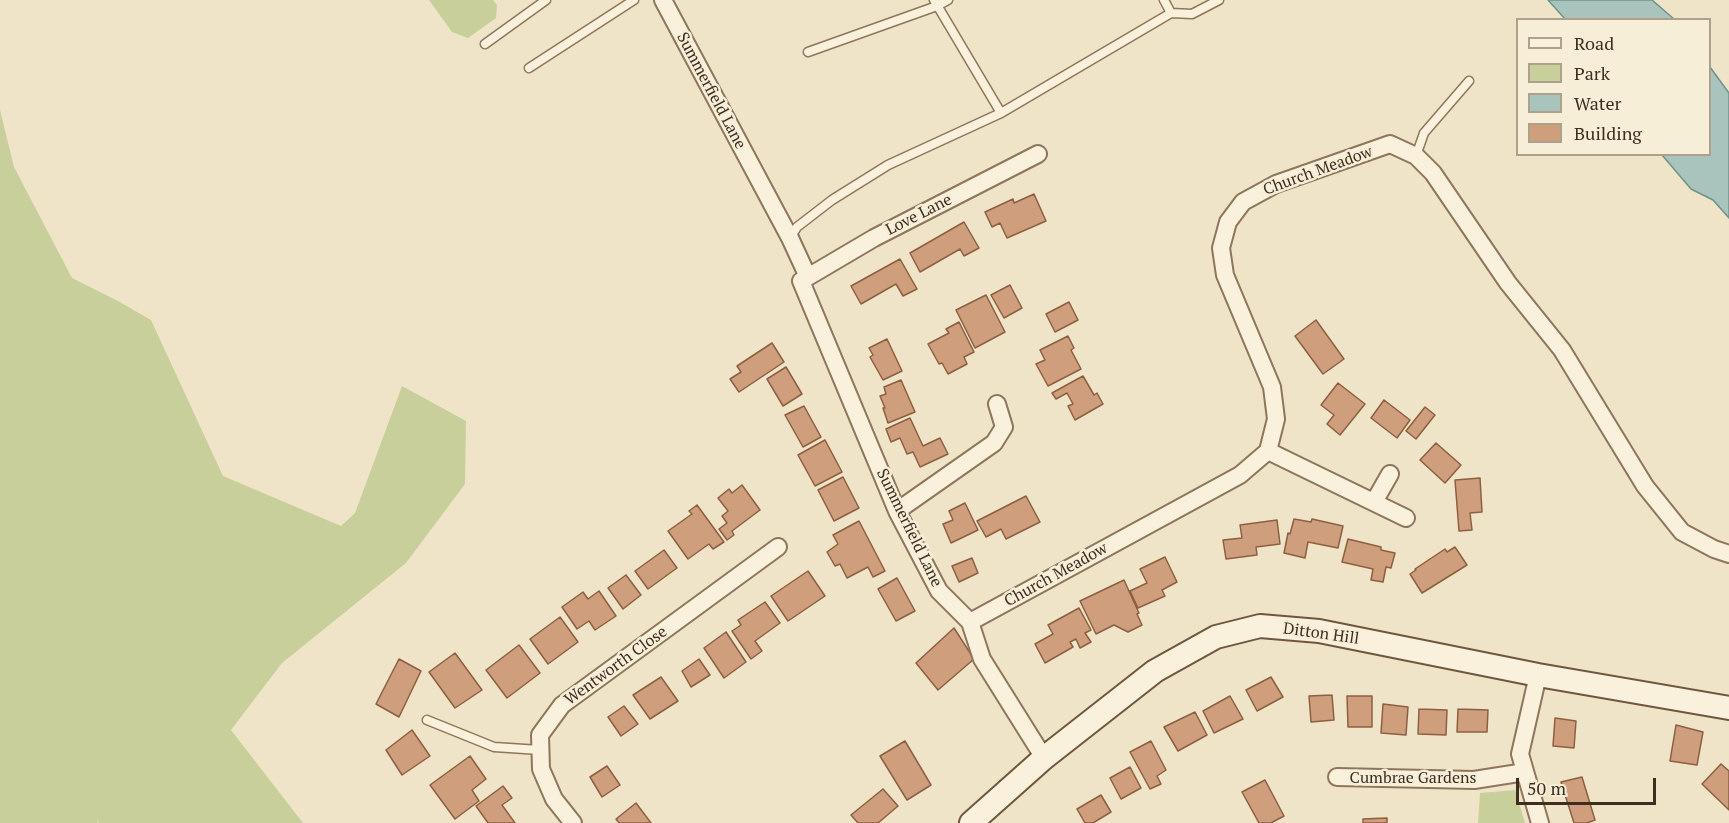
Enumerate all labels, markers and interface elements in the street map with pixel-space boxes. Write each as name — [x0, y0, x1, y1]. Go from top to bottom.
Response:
legend — [1516, 18, 1711, 156]
street label: Summerfield Lane — [672, 29, 750, 153]
text: Road — [1574, 31, 1614, 55]
text: Park — [1574, 61, 1610, 85]
text: Water — [1574, 91, 1621, 115]
text: Building — [1574, 121, 1642, 145]
street label: Church Meadow — [1261, 142, 1375, 200]
street label: Love Lane — [883, 190, 955, 240]
street label: Summerfield Lane — [872, 466, 946, 590]
street label: Church Meadow — [1001, 539, 1111, 611]
street label: Ditton Hill — [1282, 619, 1360, 649]
street label: Wentworth Close — [561, 622, 671, 710]
scale bar — [1519, 766, 1658, 804]
street label: Cumbrae Gardens — [1350, 768, 1476, 788]
text: 50 m — [1527, 776, 1566, 800]

